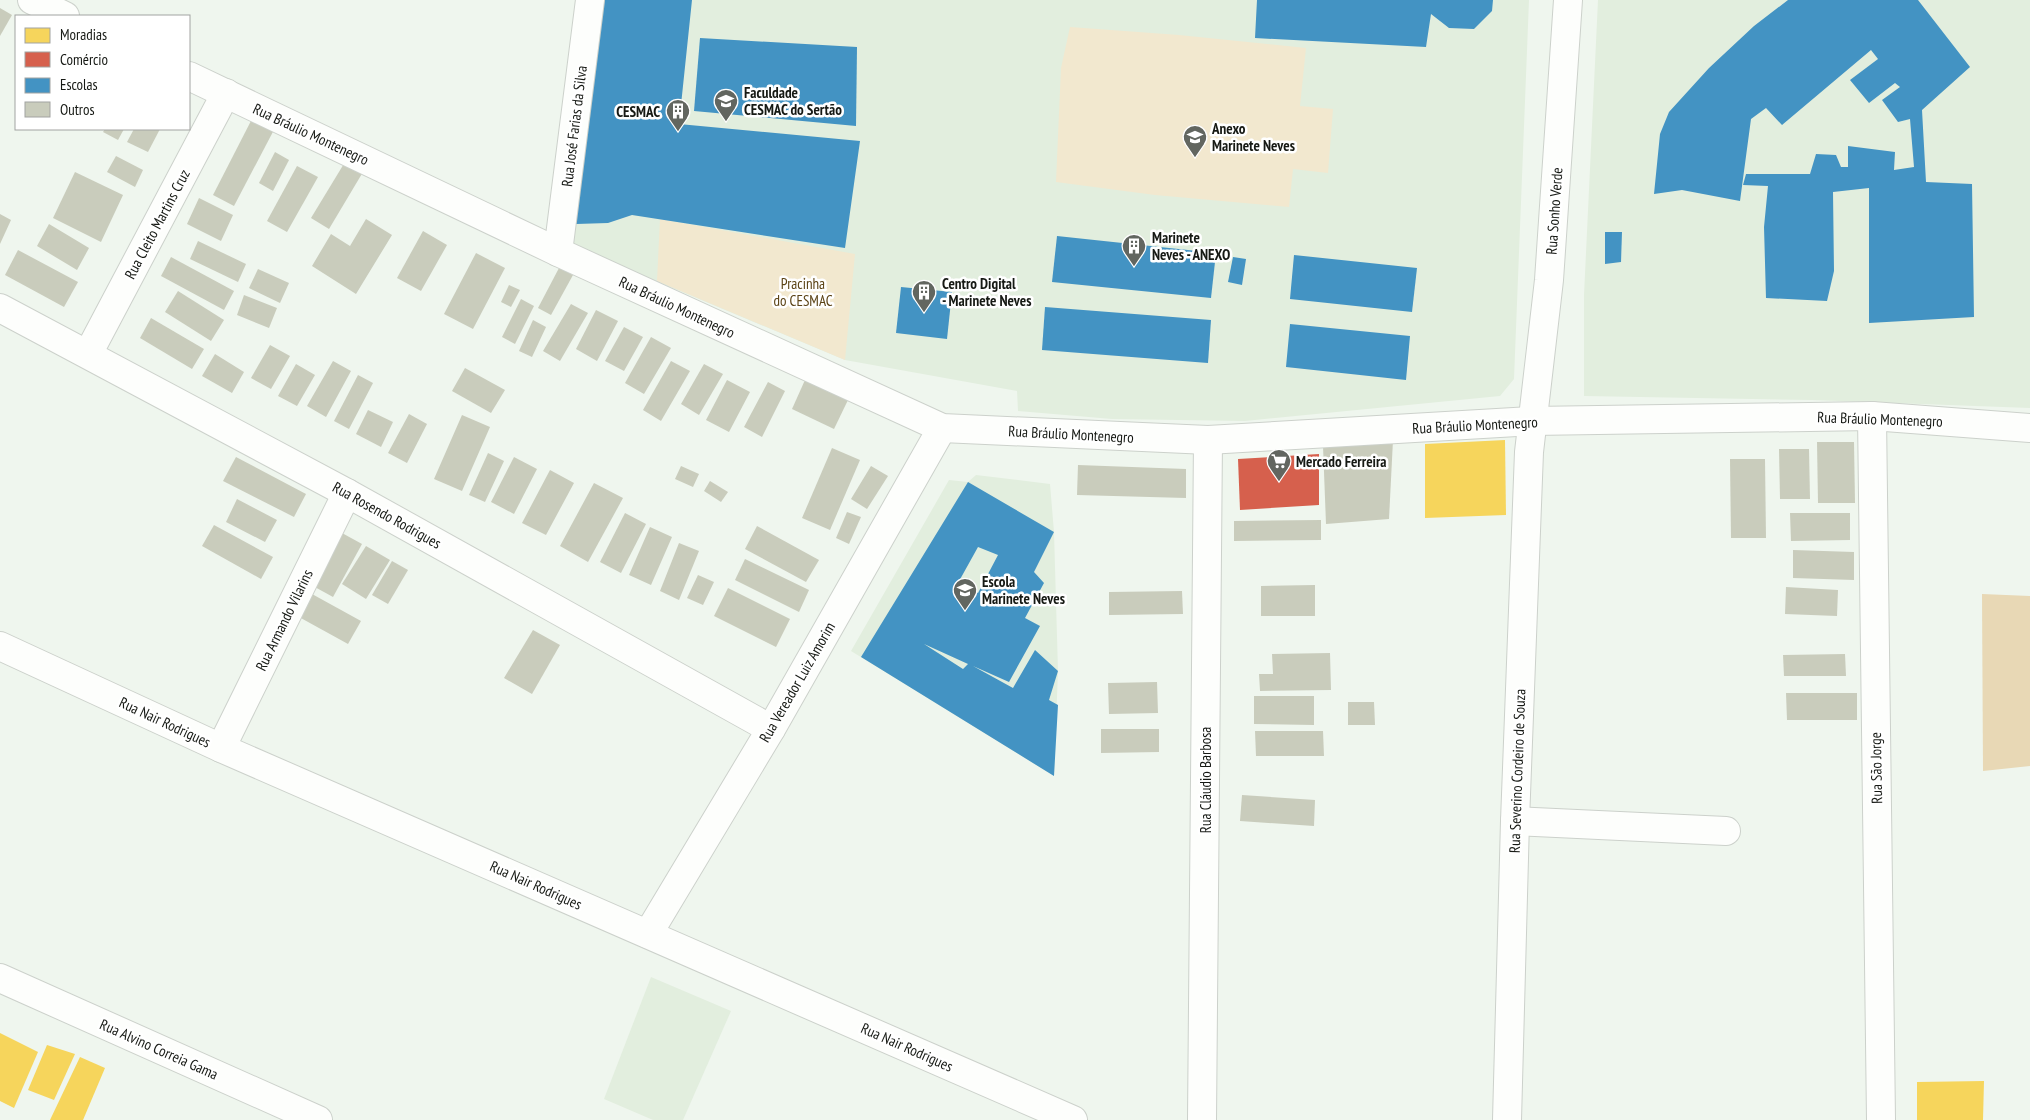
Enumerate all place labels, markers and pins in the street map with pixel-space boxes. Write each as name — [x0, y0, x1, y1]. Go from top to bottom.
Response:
place label: Faculdade CESMAC do Sertão — [744, 83, 842, 119]
school or university icon: Faculdade CESMAC do Sertão — [713, 88, 739, 122]
building icon: CESMAC — [665, 98, 691, 132]
place label: CESMAC — [616, 102, 660, 121]
place label: Anexo Marinete Neves — [1211, 119, 1295, 155]
school or university icon: Anexo Marinete Neves — [1182, 124, 1208, 158]
place label: Marinete Neves - ANEXO — [1152, 228, 1230, 264]
building icon: Marinete Neves - ANEXO — [1121, 233, 1147, 267]
place label: Centro Digital - Marinete Neves — [942, 274, 1031, 310]
building icon: Centro Digital - Marinete Neves — [911, 279, 937, 313]
supermarket icon: Mercado Ferreira — [1266, 448, 1292, 482]
place label: Mercado Ferreira — [1296, 452, 1387, 471]
place label: Escola Marinete Neves — [982, 572, 1065, 608]
school or university icon: Escola Marinete Neves — [952, 577, 978, 611]

